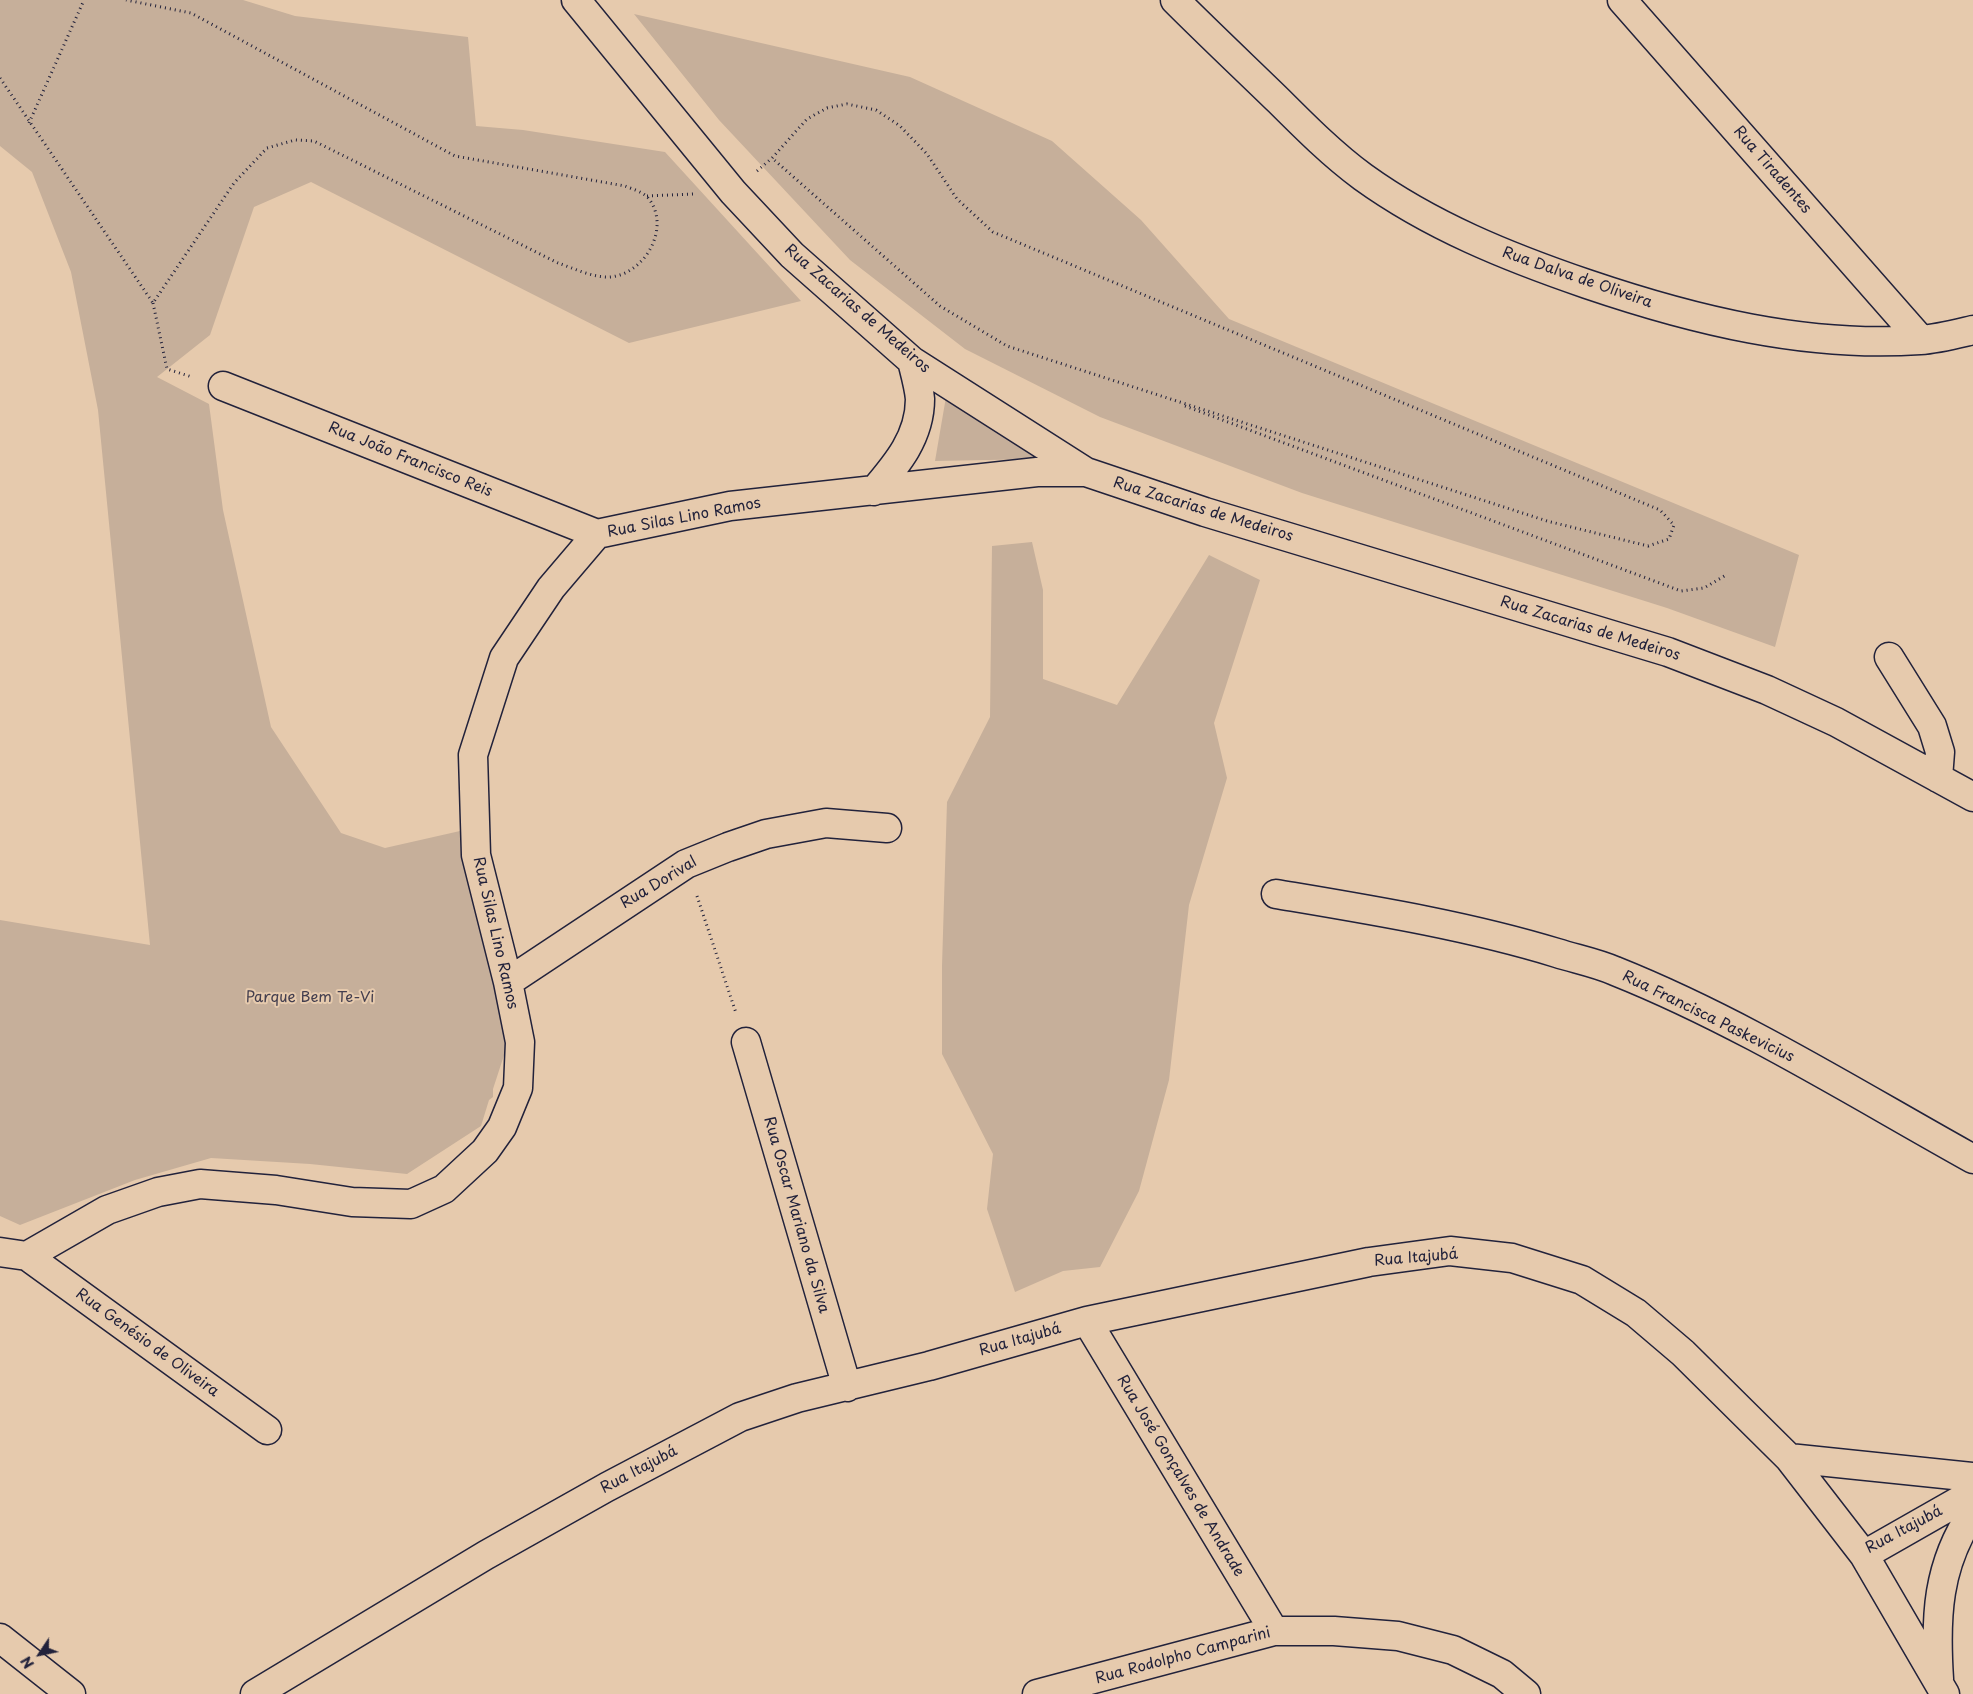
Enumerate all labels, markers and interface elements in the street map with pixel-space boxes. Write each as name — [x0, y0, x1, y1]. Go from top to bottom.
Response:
street label: Rua Tiradentes — [1729, 123, 1815, 217]
street label: Rua Zacarias de Medeiros — [781, 241, 933, 377]
street label: Rua Dalva de Oliveira — [1500, 244, 1654, 312]
street label: Rua João Francisco Reis — [325, 419, 495, 501]
street label: Rua Zacarias de Medeiros — [1111, 474, 1295, 546]
street label: Rua Silas Lino Ramos — [606, 494, 762, 542]
street label: Rua Zacarias de Medeiros — [1498, 593, 1682, 665]
street label: Rua Dorival — [617, 853, 701, 913]
street label: Rua Silas Lino Ramos — [469, 855, 521, 1011]
street label: Rua Francisca Paskevicius — [1619, 967, 1797, 1067]
park label: Parque Bem Te-Vi — [246, 989, 374, 1007]
street label: Rua Oscar Mariano da Silva — [759, 1115, 833, 1315]
street label: Rua Itajubá — [1373, 1245, 1459, 1271]
street label: Rua Genésio de Oliveira — [72, 1285, 222, 1401]
street label: Rua Itajubá — [977, 1320, 1063, 1360]
street label: Rua José Gonçalves de Andrade — [1113, 1372, 1247, 1580]
street label: Rua Itajubá — [598, 1442, 680, 1498]
street label: Rua Itajubá — [1863, 1502, 1945, 1558]
street label: Rua Rodolpho Camparini — [1093, 1624, 1273, 1688]
north arrow — [15, 1629, 65, 1679]
text: N — [15, 1652, 39, 1673]

